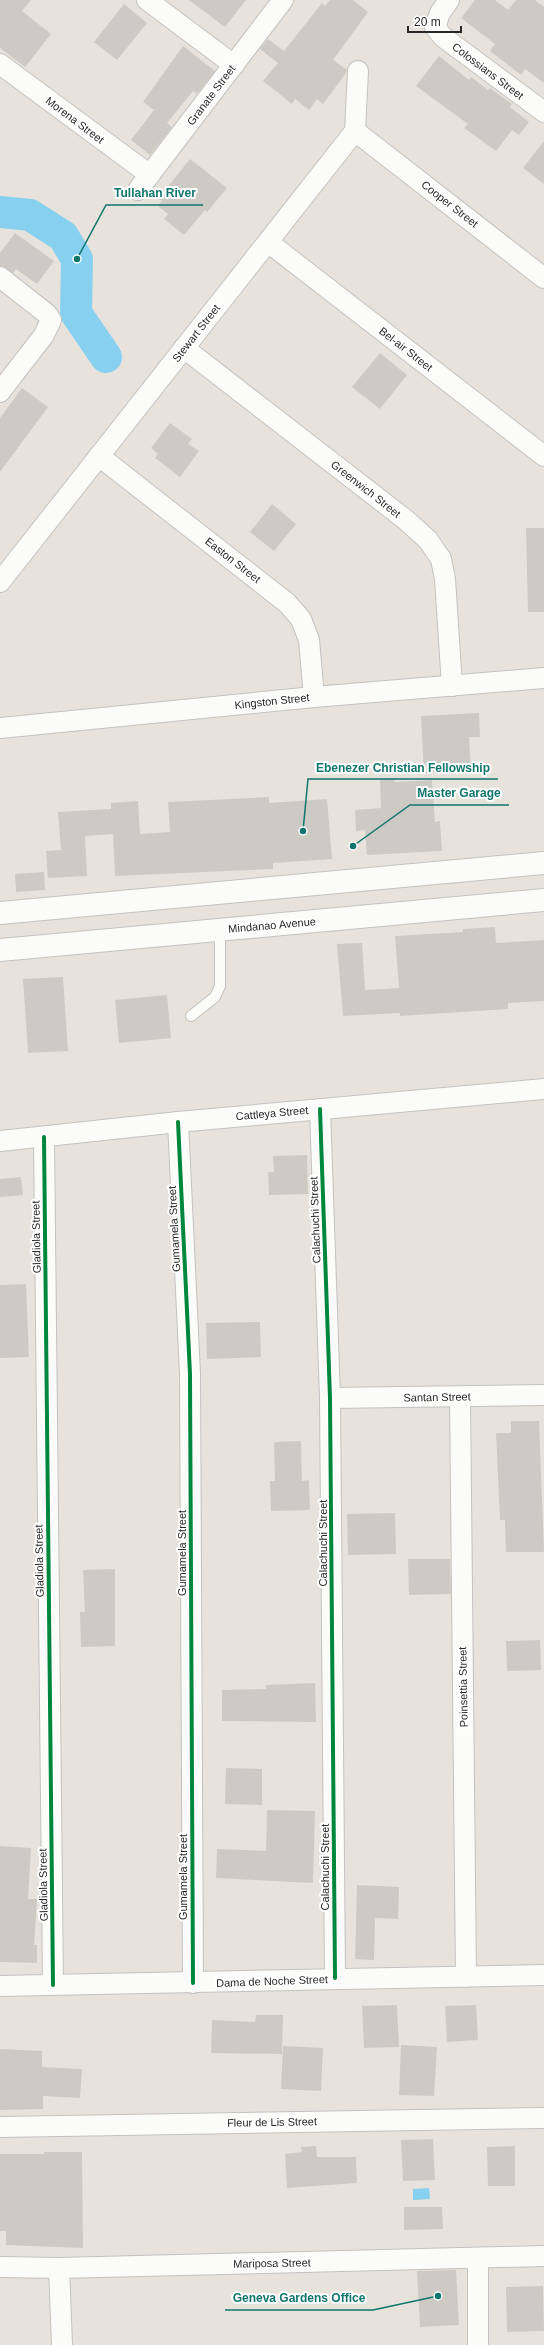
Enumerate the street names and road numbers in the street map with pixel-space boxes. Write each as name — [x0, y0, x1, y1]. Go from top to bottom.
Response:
street label: Colossians Street — [450, 40, 526, 102]
street label: Granate Street — [184, 63, 238, 127]
street label: Morena Street — [44, 94, 106, 146]
street label: Cooper Street — [419, 178, 481, 230]
street label: Stewart Street — [170, 302, 222, 364]
street label: Bel-air Street — [377, 325, 435, 373]
street label: Greenwich Street — [329, 458, 403, 520]
street label: Easton Street — [203, 535, 263, 585]
street label: Kingston Street — [234, 691, 310, 711]
street label: Mindanao Avenue — [228, 915, 316, 935]
street label: Cattleya Street — [235, 1104, 309, 1122]
street label: Calachuchi Street — [307, 1176, 323, 1264]
street label: Gumamela Street — [166, 1186, 182, 1272]
street label: Gladiola Street — [29, 1201, 43, 1273]
street label: Santan Street — [403, 1390, 471, 1404]
street label: Calachuchi Street — [317, 1500, 329, 1586]
street label: Gumamela Street — [176, 1510, 188, 1596]
street label: Gladiola Street — [32, 1525, 46, 1597]
street label: Poinsettia Street — [456, 1647, 470, 1727]
street label: Calachuchi Street — [319, 1824, 331, 1910]
street label: Gumamela Street — [177, 1834, 189, 1920]
street label: Gladiola Street — [36, 1849, 50, 1921]
street label: Dama de Noche Street — [216, 1973, 328, 1989]
street label: Fleur de Lis Street — [227, 2115, 317, 2129]
street label: Mariposa Street — [233, 2256, 311, 2270]

